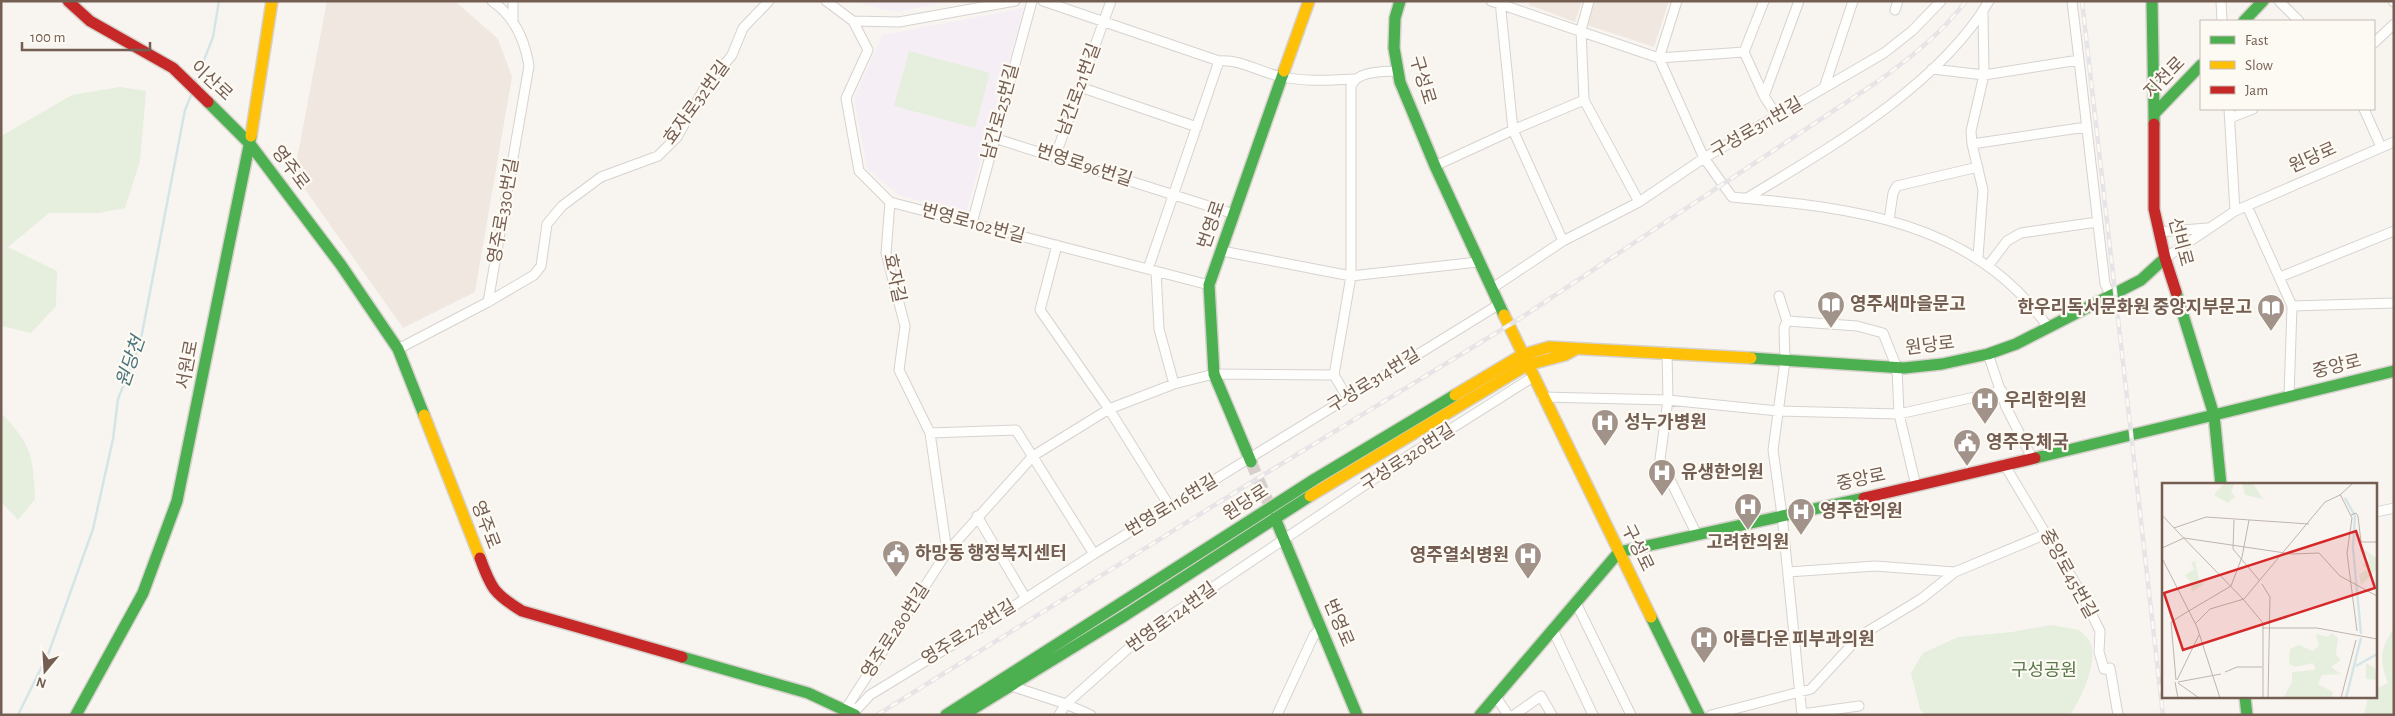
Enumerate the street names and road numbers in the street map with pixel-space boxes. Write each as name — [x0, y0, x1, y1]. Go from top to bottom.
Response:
street label: 남간로21번길 — [1053, 41, 1104, 139]
street label: 지천로 — [2140, 52, 2189, 102]
street label: 구성로 — [1406, 53, 1439, 106]
street label: 이산로 — [187, 56, 237, 105]
street label: 효자로32번길 — [660, 57, 733, 148]
street label: 남간로25번길 — [979, 62, 1022, 162]
street label: 구성로311번길 — [1708, 94, 1806, 161]
street label: 원당로 — [2286, 138, 2339, 176]
street label: 번영로96번길 — [1034, 141, 1135, 190]
street label: 영주로 — [268, 142, 313, 193]
street label: 영주로330번길 — [485, 157, 522, 265]
street label: 번영로 — [1194, 198, 1229, 251]
street label: 번영로102번길 — [919, 201, 1027, 246]
street label: 선비로 — [2165, 215, 2197, 268]
street label: 효자길 — [880, 252, 909, 304]
street label: 원당로 — [1904, 332, 1956, 358]
street label: 서원로 — [173, 339, 202, 391]
street label: 구성로314번길 — [1324, 345, 1423, 416]
street label: 중앙로 — [2310, 350, 2363, 382]
street label: 구성로320번길 — [1357, 420, 1458, 495]
street label: 중앙로 — [1834, 464, 1887, 494]
street label: 번영로116번길 — [1122, 471, 1221, 540]
street label: 원당로 — [1219, 480, 1272, 524]
street label: 영주로 — [468, 498, 503, 551]
street label: 구성로 — [1618, 521, 1657, 574]
street label: 중앙로45번길 — [2036, 525, 2102, 622]
street label: 번영로124번길 — [1123, 579, 1220, 656]
street label: 영주로280번길 — [858, 580, 933, 682]
street label: 영주로278번길 — [918, 596, 1019, 669]
street label: 번영로 — [1320, 596, 1357, 649]

